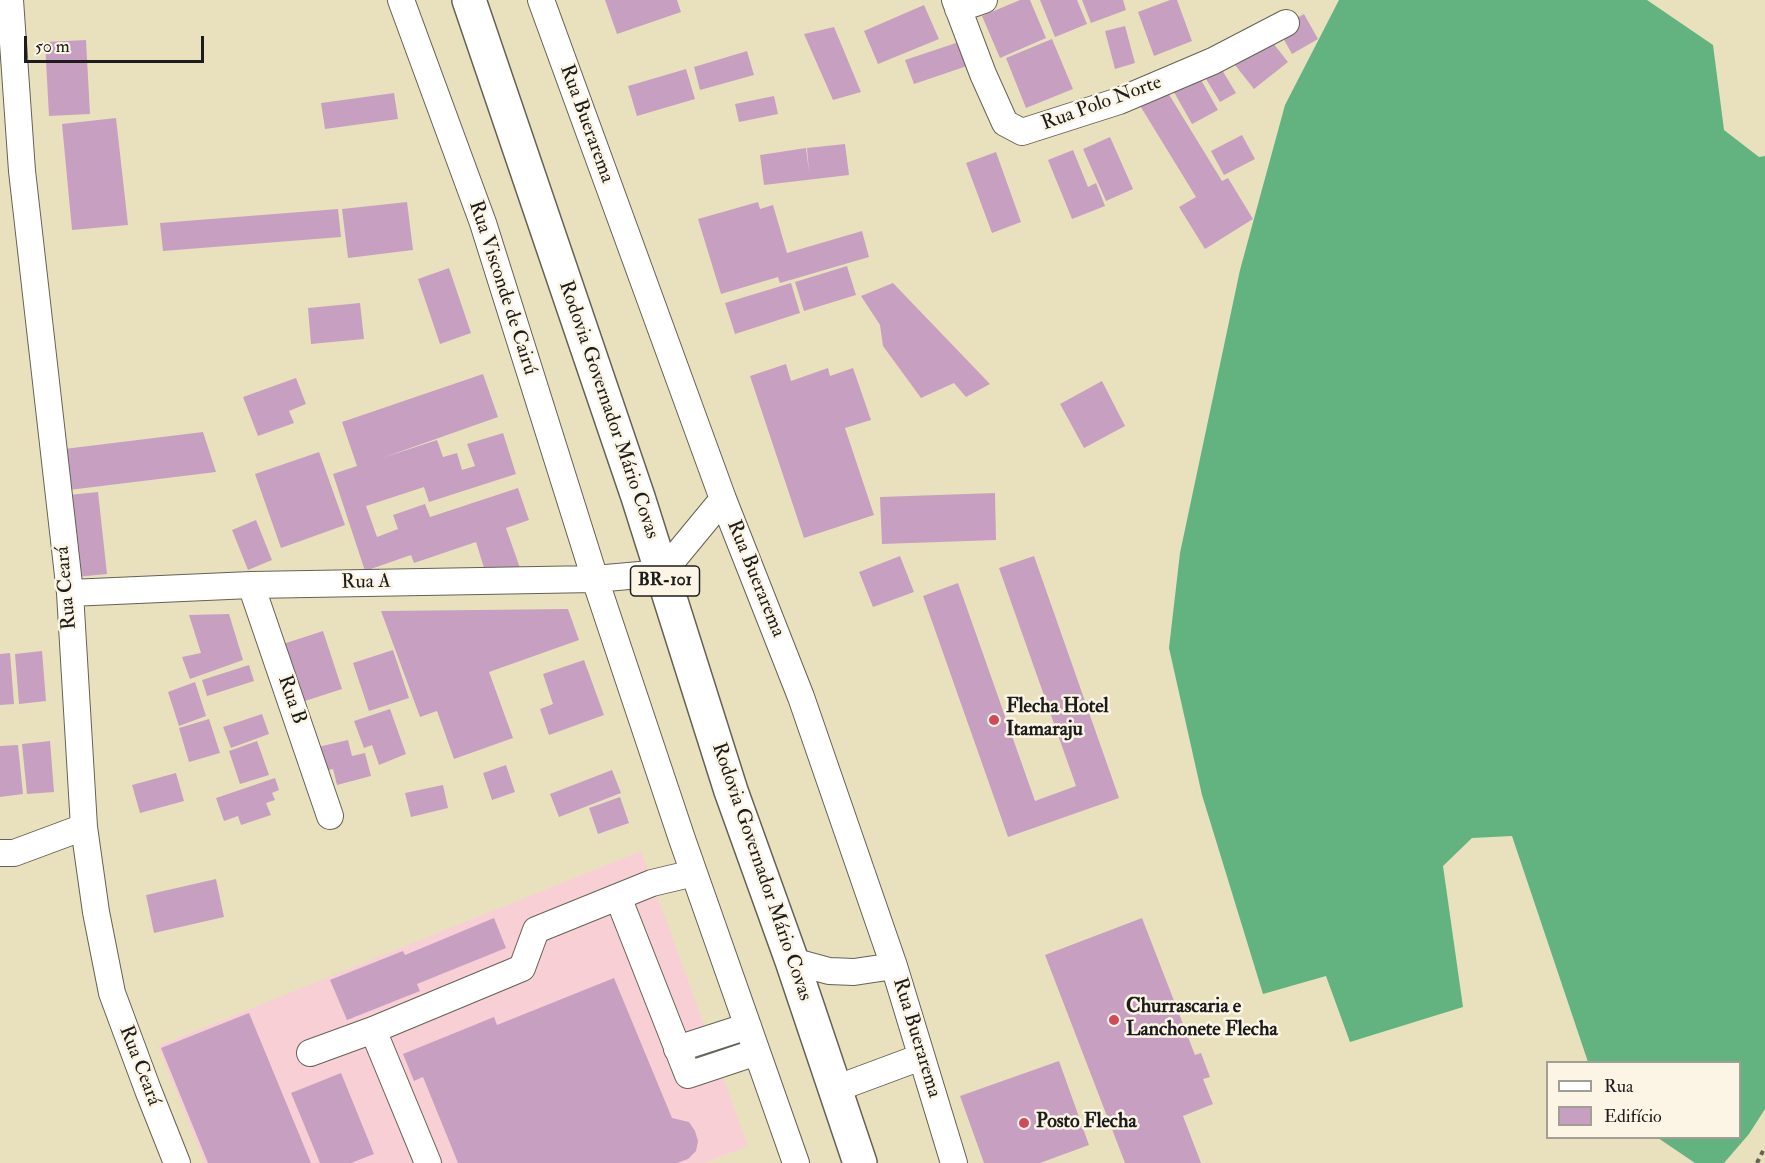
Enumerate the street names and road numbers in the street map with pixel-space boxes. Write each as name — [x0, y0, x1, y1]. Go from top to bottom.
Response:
street label: Rua Buerarema — [554, 62, 618, 186]
street label: Rua Polo Norte — [1039, 71, 1165, 137]
street label: Rua Visconde de Cairú — [463, 198, 541, 378]
street label: Rodovia Governador Mário Covas — [552, 278, 664, 542]
street label: Rua Buerarema — [721, 517, 789, 641]
street label: Rua Ceará — [51, 545, 83, 631]
road number: BR-101 — [630, 566, 700, 596]
street label: Rua A — [341, 571, 391, 595]
street label: Rua B — [272, 672, 310, 728]
street label: Rodovia Governador Mário Covas — [705, 740, 817, 1004]
street label: Rua Buerarema — [886, 975, 946, 1101]
street label: Rua Ceará — [113, 1023, 165, 1109]

